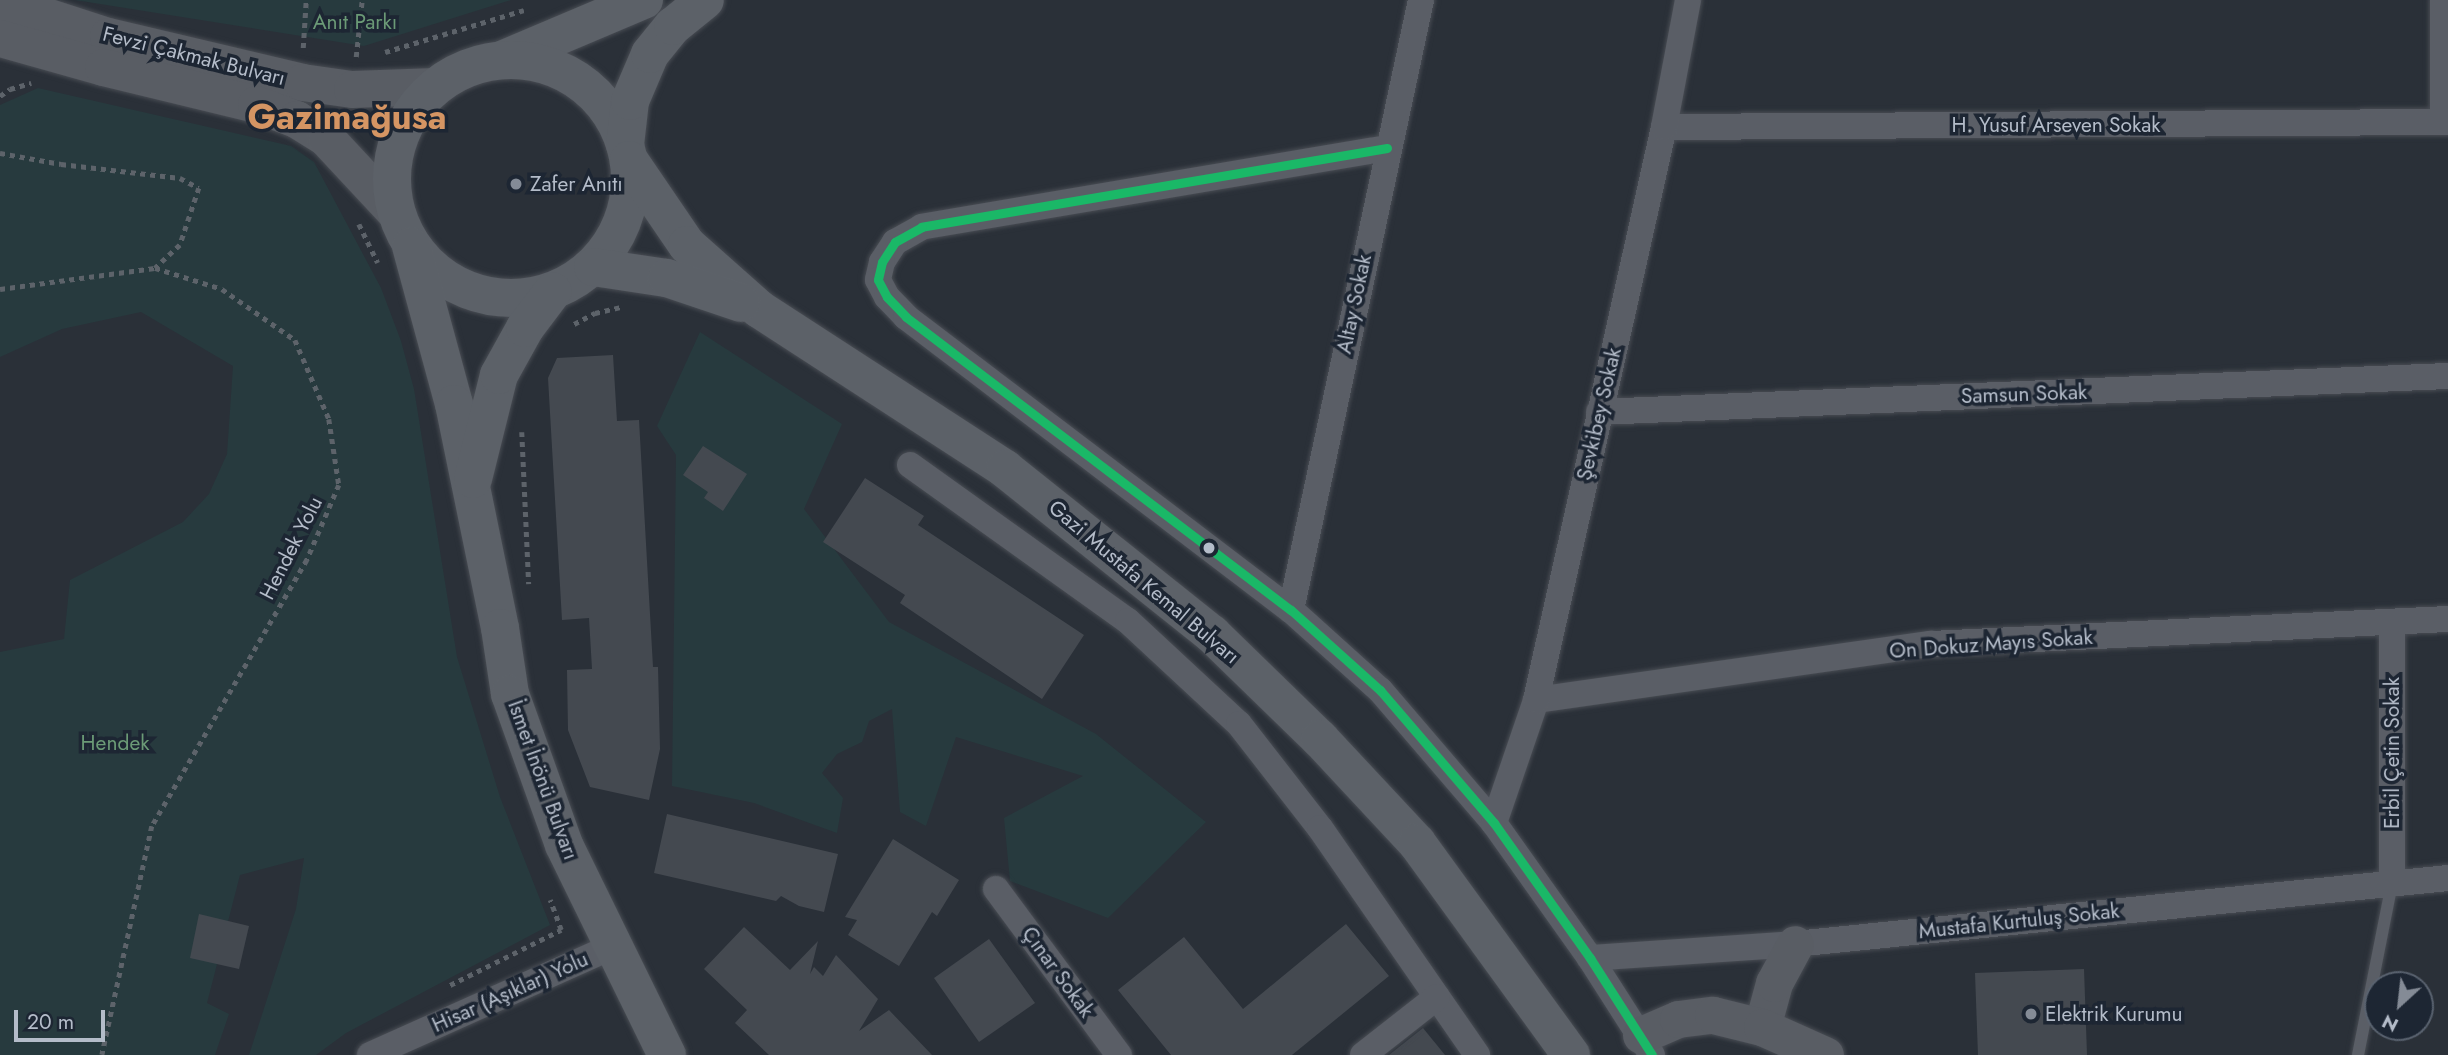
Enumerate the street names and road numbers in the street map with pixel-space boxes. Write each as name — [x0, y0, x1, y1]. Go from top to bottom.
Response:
street label: Fevzi Çakmak Bulvarı — [100, 21, 288, 91]
street label: H. Yusuf Arseven Sokak — [1951, 112, 2161, 138]
street label: Altay Sokak — [1331, 252, 1377, 356]
street label: Şevkibey Sokak — [1571, 345, 1627, 483]
street label: Samsun Sokak — [1960, 379, 2088, 409]
street label: Hendek Yolu — [254, 492, 328, 604]
street label: Gazi Mustafa Kemal Bulvarı — [1044, 495, 1244, 669]
street label: On Dokuz Mayıs Sokak — [1889, 624, 2093, 664]
street label: Erbil Çetin Sokak — [2379, 677, 2405, 829]
street label: İsmet İnönü Bulvarı — [502, 697, 584, 863]
street label: Mustafa Kurtuluş Sokak — [1917, 898, 2121, 944]
street label: Çınar Sokak — [1017, 922, 1099, 1022]
street label: Hisar (Aşıklar) Yolu — [428, 946, 592, 1038]

